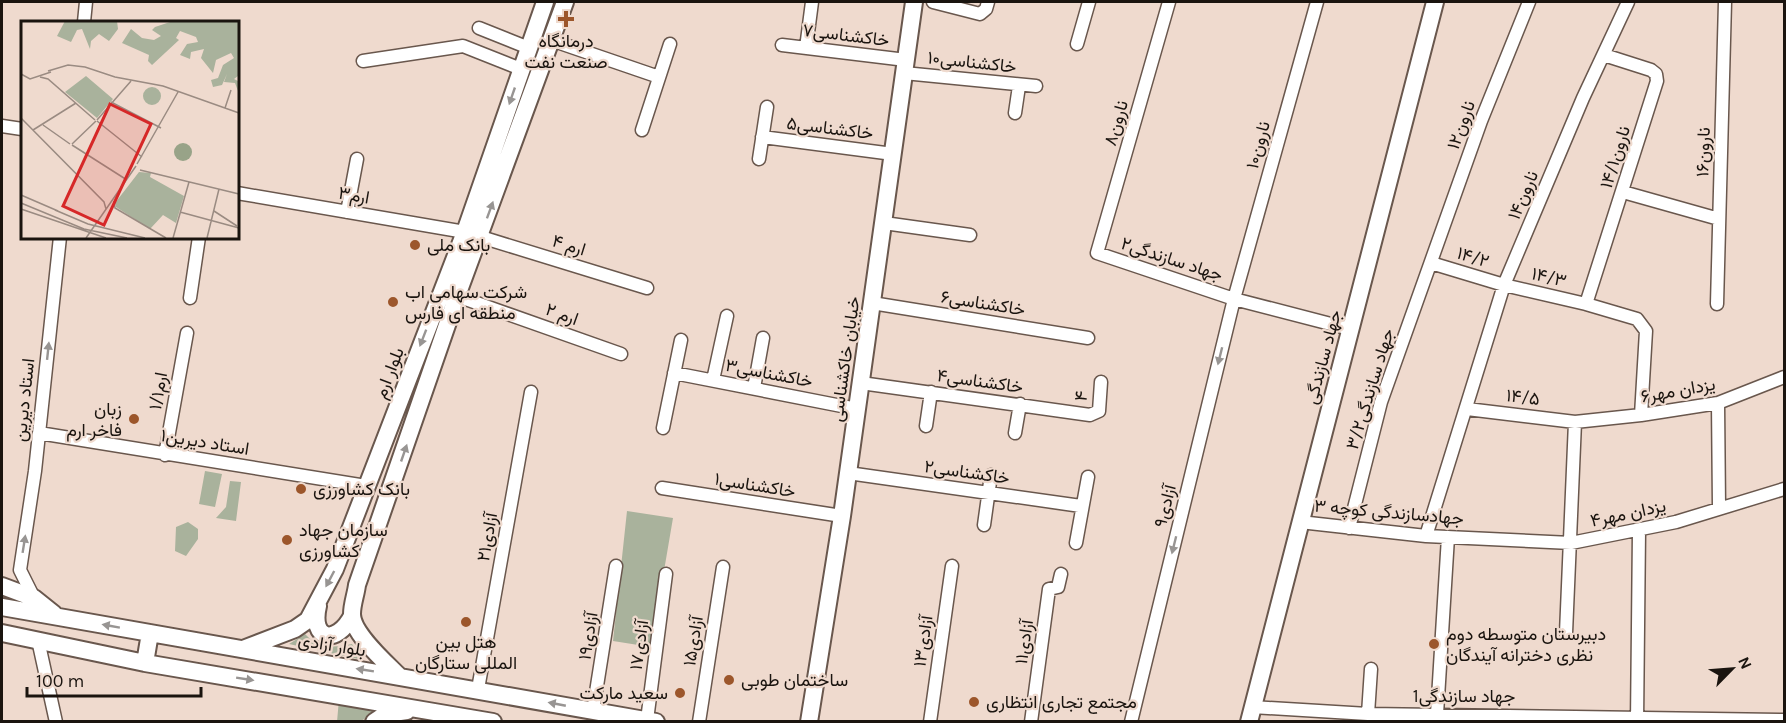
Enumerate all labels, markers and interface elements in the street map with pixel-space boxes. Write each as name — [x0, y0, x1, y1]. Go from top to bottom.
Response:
marker: درمانگاه صنعت نفت — [557, 10, 575, 28]
street label: خاکشناسی۷ — [801, 19, 891, 51]
inset map — [21, 21, 238, 238]
place label: درمانگاه صنعت نفت — [524, 30, 608, 73]
street label: خاکشناسی۱۰ — [926, 46, 1018, 78]
one-way arrow — [506, 87, 516, 105]
street label: نارون۱۲ — [1442, 97, 1480, 153]
street label: نارون۸ — [1099, 98, 1133, 148]
street label: خاکشناسی۵ — [785, 112, 875, 144]
street label: نارون۱۰ — [1241, 119, 1275, 171]
street label: ۱۴/۱نارون — [1595, 123, 1635, 191]
street label: نارون۱۶ — [1691, 127, 1715, 177]
street label: نارون۱۴ — [1503, 167, 1543, 223]
street label: ارم۳ — [336, 181, 371, 210]
one-way arrow — [486, 201, 496, 219]
street label: ارم ۴ — [549, 229, 589, 261]
street label: ۲جهاد سازندگی — [1118, 232, 1226, 286]
place label: بانک ملی — [427, 234, 490, 256]
marker: بانک ملی — [408, 238, 422, 252]
street label: ۱۴/۲ — [1454, 242, 1492, 272]
street label: ۱۴/۳ — [1529, 262, 1569, 292]
place label: شرکت سهامی اب منطقه ای فارس — [405, 281, 527, 324]
street label: خاکشناسی۶ — [939, 285, 1027, 321]
marker: شرکت سهامی اب منطقه ای فارس — [386, 295, 400, 309]
street label: خیابان خاکشناسی — [825, 295, 865, 423]
street label: ارم ۲ — [542, 298, 581, 331]
street label: جهاد سازندگی — [1300, 307, 1346, 407]
street label: ۳/۲جهاد سازندگی — [1341, 326, 1399, 452]
one-way arrow — [418, 330, 428, 348]
one-way arrow — [43, 341, 53, 360]
street label: بلوار ارم — [369, 344, 410, 402]
one-way arrow — [1215, 346, 1225, 365]
street label: خاکشناسی۳ — [723, 354, 815, 392]
street label: استاد دیرین — [9, 357, 39, 443]
street label: خاکشناسی۴ — [935, 364, 1025, 398]
street label: ۱/۱ارم — [144, 370, 173, 412]
street label: یزدان مهر۶ — [1639, 373, 1717, 407]
street label: ۱۴/۵ — [1505, 384, 1541, 410]
street label: ۴ — [1069, 389, 1093, 403]
place label: زبان فاخر ارم — [66, 398, 122, 442]
marker: زبان فاخر ارم — [127, 412, 141, 426]
street label: استاد دیرین۱ — [159, 424, 251, 460]
one-way arrow — [399, 444, 409, 462]
street label: خاکشناسی۲ — [923, 455, 1011, 489]
street label: خاکشناسی۱ — [713, 468, 797, 502]
place label: بانک کشاورزی — [313, 478, 410, 500]
street label: آزادی۹ — [1149, 481, 1181, 530]
marker: بانک کشاورزی — [294, 482, 308, 496]
street label: جهادسازندگی کوچه ۳ — [1313, 494, 1465, 530]
street label: یزدان مهر۴ — [1588, 494, 1668, 532]
street label: آزادی۲۱ — [472, 509, 502, 563]
place label: سازمان جهاد کشاورزی — [299, 519, 388, 562]
marker: سازمان جهاد کشاورزی — [280, 533, 294, 547]
one-way arrow — [19, 535, 28, 554]
one-way arrow — [1169, 536, 1179, 554]
one-way arrow — [325, 571, 335, 588]
street label: آزادی۱۹ — [573, 609, 603, 662]
street label: آزادی۱۳ — [909, 612, 938, 668]
street label: آزادی۱۵ — [678, 613, 708, 668]
marker: هتل بین المللی ستارگان — [459, 615, 473, 629]
street label: آزادی۱۱ — [1010, 616, 1038, 666]
street label: آزادی۱۷ — [625, 617, 654, 671]
one-way arrow — [101, 621, 120, 630]
place label: دبیرستان متوسطه دوم نظری دخترانه آیندگان — [1446, 623, 1606, 666]
street label: بلوار آزادی — [297, 629, 367, 661]
place label: هتل بین المللی ستارگان — [415, 631, 517, 674]
marker: دبیرستان متوسطه دوم نظری دخترانه آیندگان — [1427, 637, 1441, 651]
north arrow — [1702, 639, 1762, 699]
text: N — [1734, 654, 1756, 672]
scale bar — [27, 660, 201, 698]
one-way arrow — [355, 665, 374, 674]
place label: ساختمان طوبی — [741, 669, 848, 691]
text: 100 m — [36, 670, 84, 692]
marker: ساختمان طوبی — [722, 673, 736, 687]
one-way arrow — [235, 675, 254, 684]
place label: سعید مارکت — [580, 682, 668, 704]
street label: 1جهاد سازندگی — [1413, 685, 1515, 707]
marker: سعید مارکت — [673, 686, 687, 700]
place label: مجتمع تجاری انتظاری — [986, 691, 1137, 714]
marker: مجتمع تجاری انتظاری — [967, 695, 981, 709]
one-way arrow — [547, 699, 566, 708]

